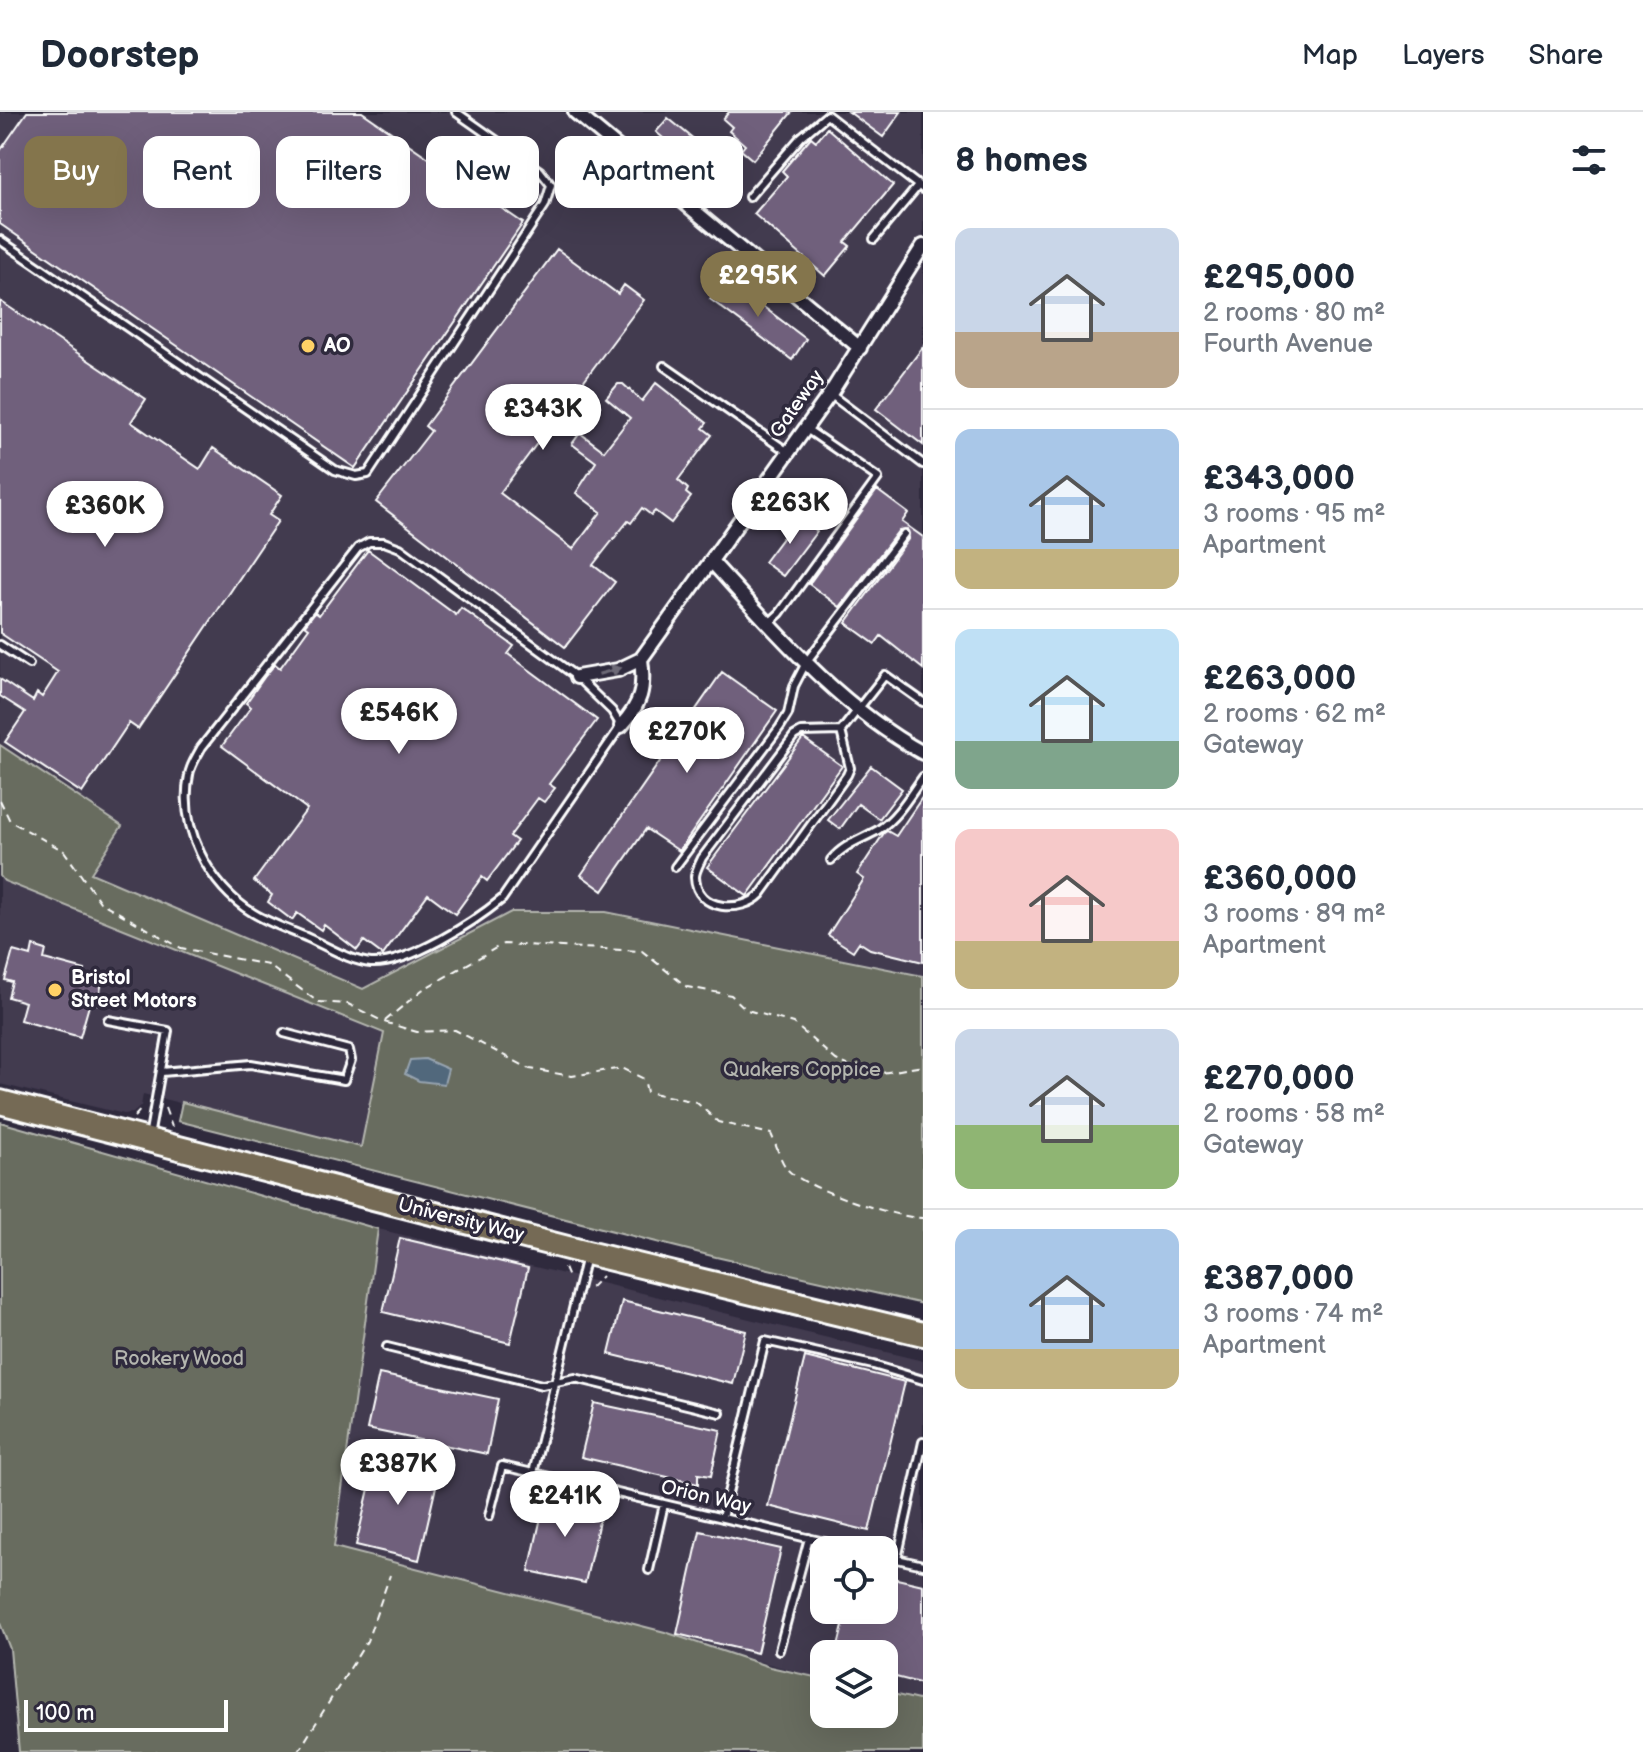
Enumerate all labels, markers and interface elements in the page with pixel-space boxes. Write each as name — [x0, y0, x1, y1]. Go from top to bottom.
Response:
text: Doorstep — [40, 33, 199, 78]
text: Map — [1302, 39, 1358, 72]
text: Layers — [1402, 39, 1485, 72]
text: Share — [1529, 39, 1603, 72]
chip: Buy — [24, 136, 127, 208]
chip: Rent — [143, 136, 260, 208]
chip: Filters — [276, 136, 410, 208]
chip: New — [426, 136, 539, 208]
chip: Apartment — [555, 136, 743, 208]
icon: filters — [1567, 138, 1611, 182]
text: 8 homes — [955, 140, 1088, 181]
pin: £295K — [702, 251, 814, 319]
text: £295,000 — [1203, 257, 1355, 298]
icon: home — [1019, 260, 1115, 356]
text: £295K — [718, 261, 798, 292]
text: 2 rooms · 80 m² — [1203, 298, 1385, 329]
text: Fourth Avenue — [1203, 329, 1373, 360]
place label: AO — [323, 334, 351, 358]
marker: AO — [299, 337, 317, 355]
street label: Gateway — [765, 365, 829, 443]
pin: £343K — [487, 384, 599, 452]
text: £343K — [503, 394, 583, 425]
text: £343,000 — [1203, 458, 1355, 499]
icon: home — [1019, 461, 1115, 557]
pin: £263K — [734, 478, 846, 546]
pin: £360K — [49, 481, 161, 549]
text: £263K — [750, 488, 830, 519]
text: £360K — [65, 491, 146, 522]
text: 3 rooms · 95 m² — [1203, 499, 1385, 530]
text: Apartment — [1203, 530, 1326, 561]
text: £263,000 — [1203, 658, 1356, 699]
icon: home — [1019, 661, 1115, 757]
one-way arrow — [598, 664, 622, 677]
pin: £546K — [343, 688, 455, 756]
text: £546K — [359, 698, 439, 729]
text: 2 rooms · 62 m² — [1203, 699, 1386, 730]
pin: £270K — [631, 707, 743, 775]
text: £270K — [647, 717, 727, 748]
text: Gateway — [1203, 730, 1304, 761]
text: £360,000 — [1203, 858, 1357, 899]
icon: home — [1019, 861, 1115, 957]
text: 3 rooms · 89 m² — [1203, 899, 1386, 930]
text: Apartment — [1203, 930, 1326, 961]
place label: Bristol Street Motors — [71, 966, 197, 1013]
marker: Bristol Street Motors — [46, 981, 64, 999]
park label: Quakers Coppice — [723, 1058, 881, 1082]
text: £270,000 — [1203, 1058, 1355, 1099]
icon: home — [1019, 1061, 1115, 1157]
text: 2 rooms · 58 m² — [1203, 1099, 1385, 1130]
text: Gateway — [1203, 1130, 1304, 1161]
street label: University Way — [396, 1193, 526, 1247]
text: £387,000 — [1203, 1258, 1354, 1299]
icon: home — [1019, 1261, 1115, 1357]
text: 3 rooms · 74 m² — [1203, 1299, 1383, 1330]
text: Apartment — [1203, 1330, 1326, 1361]
park label: Rookery Wood — [114, 1347, 244, 1371]
pin: £387K — [342, 1439, 454, 1507]
text: £387K — [358, 1449, 438, 1480]
pin: £241K — [509, 1471, 621, 1539]
street label: Orion Way — [659, 1475, 753, 1519]
text: £241K — [528, 1481, 602, 1512]
map controls — [810, 1536, 898, 1728]
button: locate — [810, 1536, 898, 1624]
button: layers — [810, 1640, 898, 1728]
scale bar — [24, 1696, 228, 1732]
text: 100 m — [36, 1700, 95, 1727]

